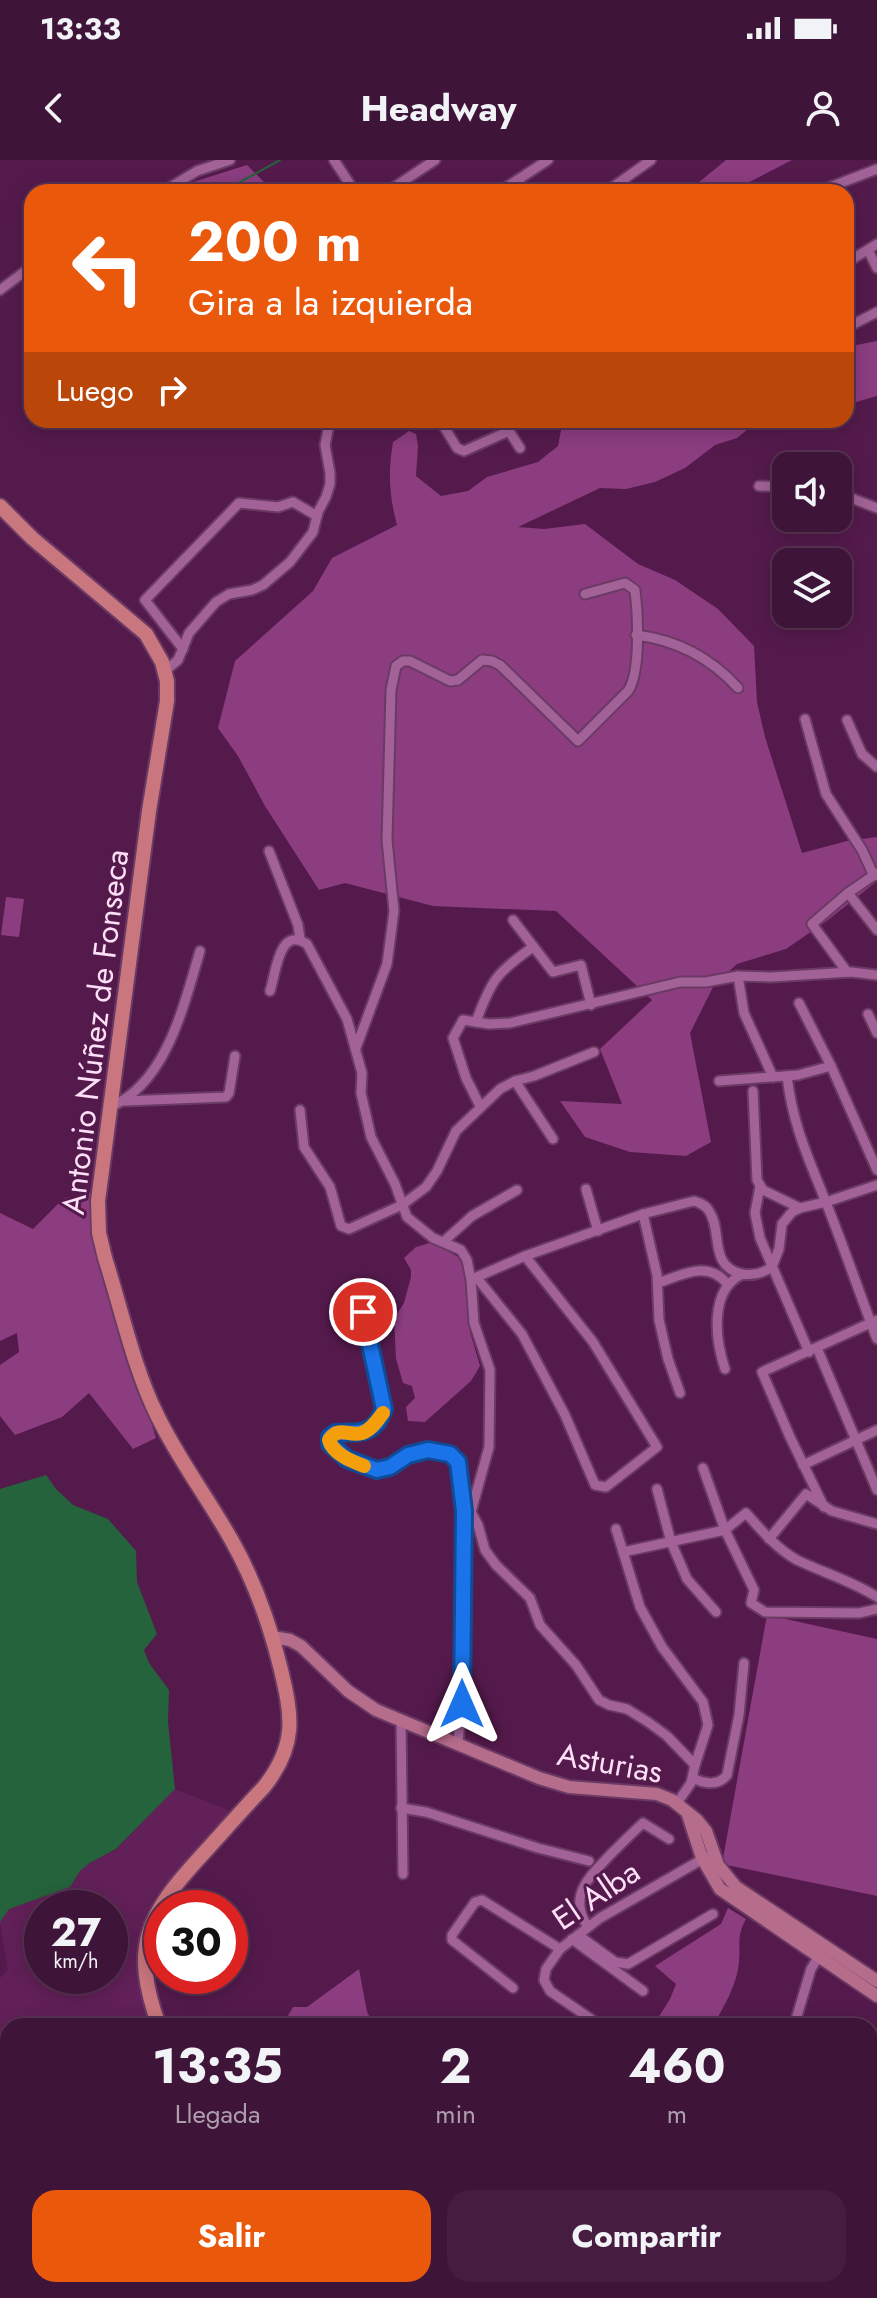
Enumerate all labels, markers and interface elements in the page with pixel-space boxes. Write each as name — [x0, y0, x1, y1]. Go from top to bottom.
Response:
text: 13:33 — [40, 7, 121, 50]
text: Headway — [361, 82, 516, 134]
icon: back — [32, 86, 76, 130]
icon: person — [801, 86, 845, 130]
text: 200 m — [188, 201, 362, 282]
icon: left — [56, 216, 160, 320]
text: Gira a la izquierda — [188, 276, 473, 328]
icon: right — [150, 368, 194, 412]
text: Luego — [56, 369, 134, 412]
map controls — [772, 452, 852, 628]
button: sound — [772, 452, 852, 532]
button: layers — [772, 548, 852, 628]
street label: Antonio Núñez de Fonseca — [50, 847, 140, 1217]
pin — [329, 1278, 397, 1346]
icon: arrive — [341, 1290, 385, 1334]
position arrow — [420, 1662, 504, 1746]
street label: Asturias — [554, 1731, 666, 1795]
street label: El Alba — [543, 1849, 649, 1941]
speed limit sign: 30 — [144, 1890, 248, 1994]
text: 27 — [51, 1903, 101, 1961]
text: km/h — [53, 1947, 99, 1976]
text: 13:35 — [152, 2032, 283, 2101]
text: 2 — [440, 2032, 471, 2101]
text: 460 — [628, 2032, 726, 2101]
text: Llegada — [175, 2095, 260, 2133]
text: min — [435, 2095, 476, 2133]
text: m — [667, 2095, 687, 2133]
button: Salir — [32, 2190, 431, 2282]
button: Compartir — [447, 2190, 846, 2282]

